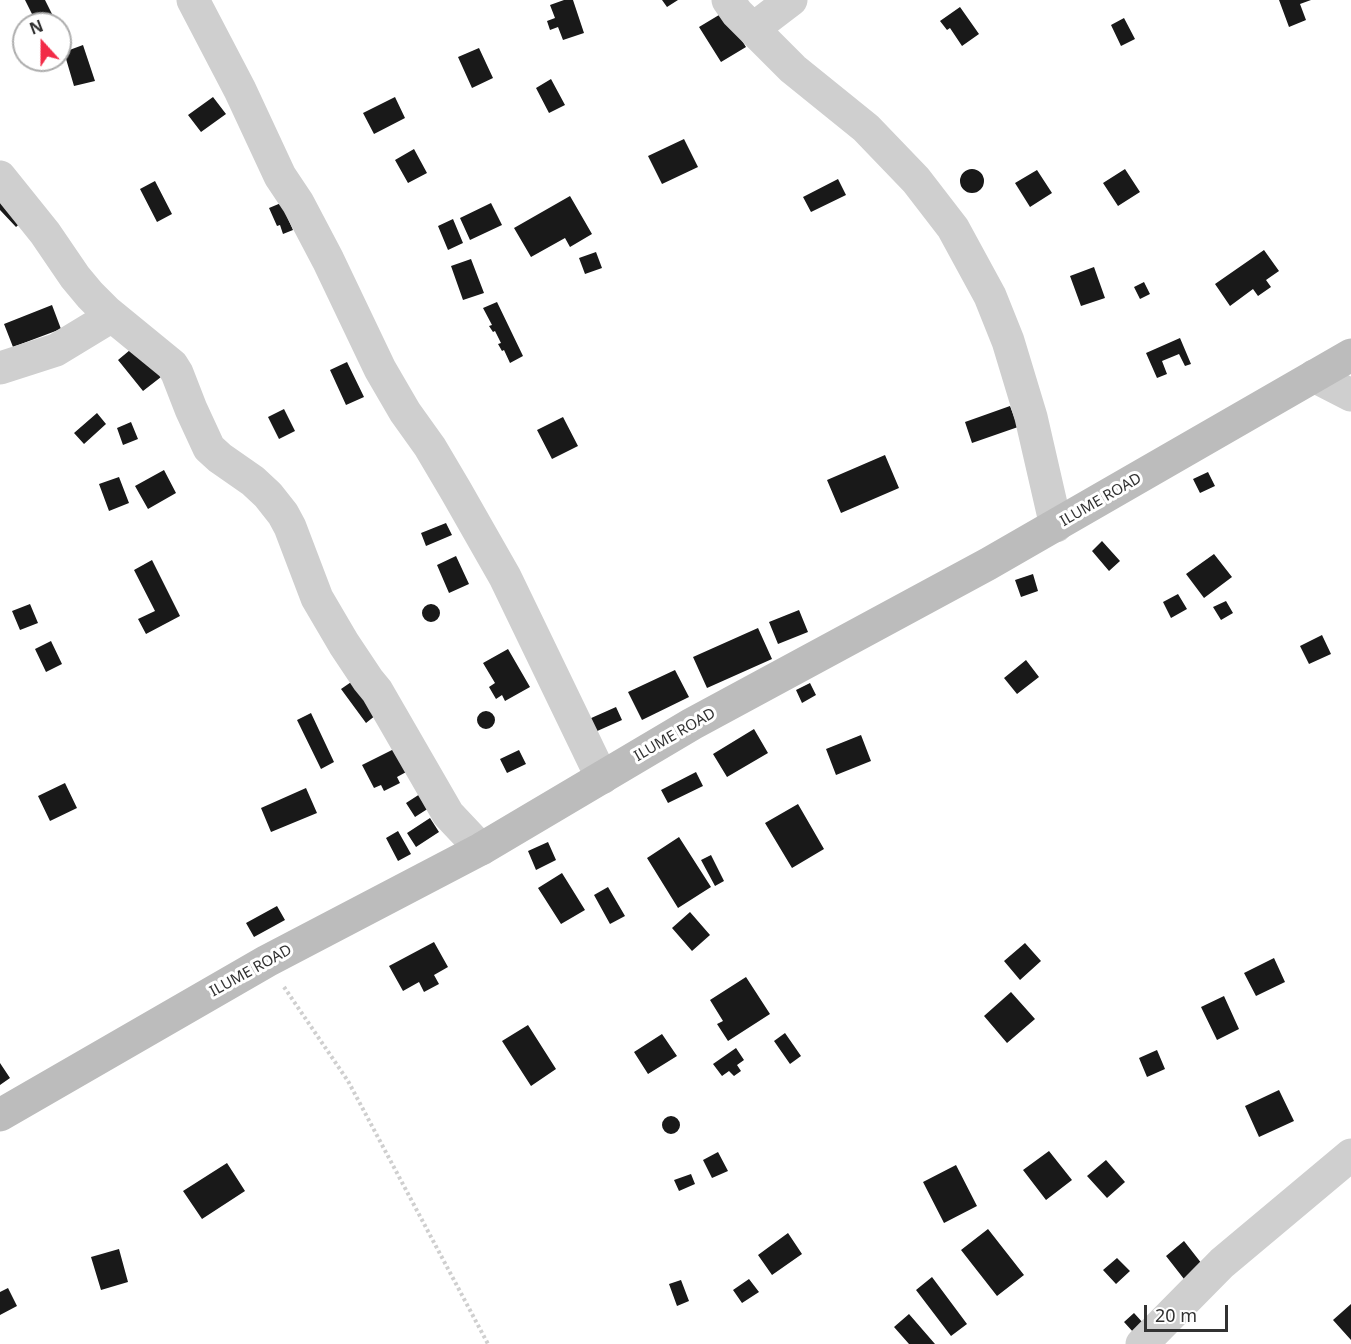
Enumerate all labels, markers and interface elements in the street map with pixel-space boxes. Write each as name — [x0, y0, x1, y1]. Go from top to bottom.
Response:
north arrow — [12, 12, 72, 72]
text: N — [26, 14, 46, 40]
street label: ILUME ROAD — [1057, 469, 1145, 531]
street label: ILUME ROAD — [631, 704, 719, 766]
street label: ILUME ROAD — [207, 941, 295, 1001]
scale bar — [1147, 1293, 1231, 1331]
text: 20 m — [1155, 1303, 1197, 1327]

